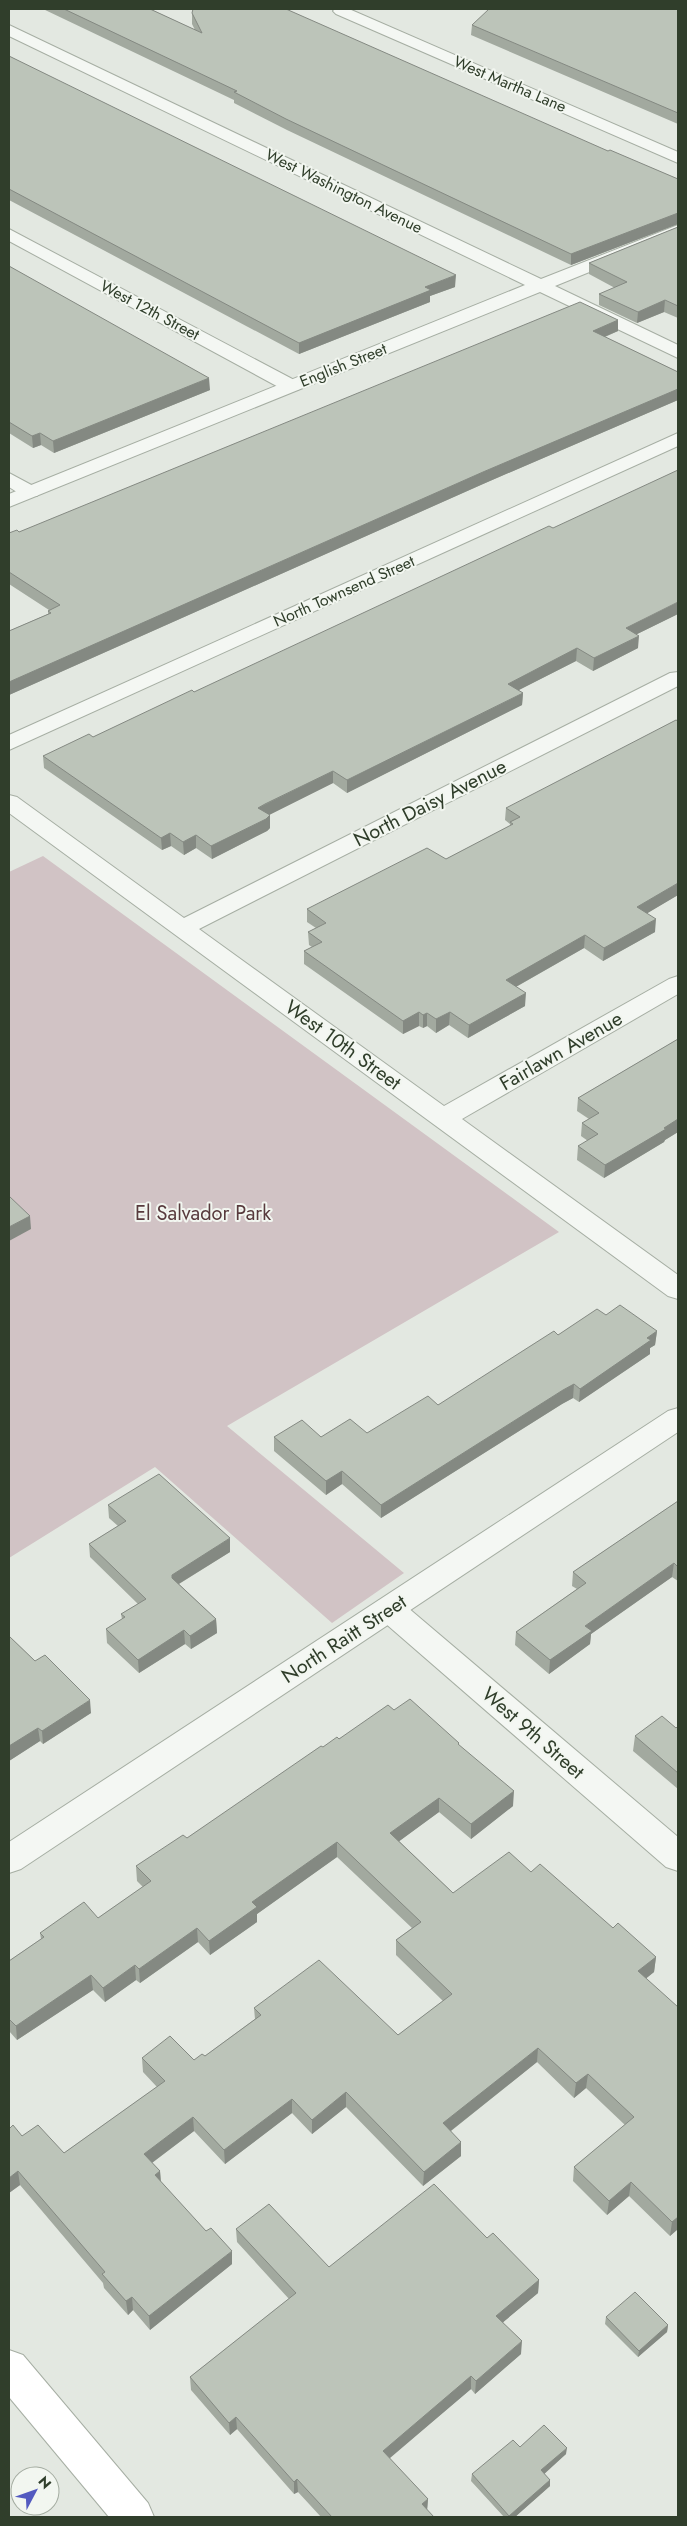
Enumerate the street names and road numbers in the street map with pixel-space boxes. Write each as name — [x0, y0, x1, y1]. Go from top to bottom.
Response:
street label: West Martha Lane — [450, 50, 570, 118]
street label: West Washington Avenue — [262, 143, 426, 239]
street label: West 12th Street — [96, 274, 204, 346]
street label: English Street — [296, 337, 390, 393]
street label: North Townsend Street — [270, 549, 418, 633]
street label: North Daisy Avenue — [349, 752, 511, 854]
street label: West 10th Street — [279, 993, 407, 1097]
street label: Fairlawn Avenue — [494, 1004, 628, 1098]
street label: North Raitt Street — [276, 1588, 412, 1690]
street label: West 9th Street — [475, 1680, 591, 1786]

